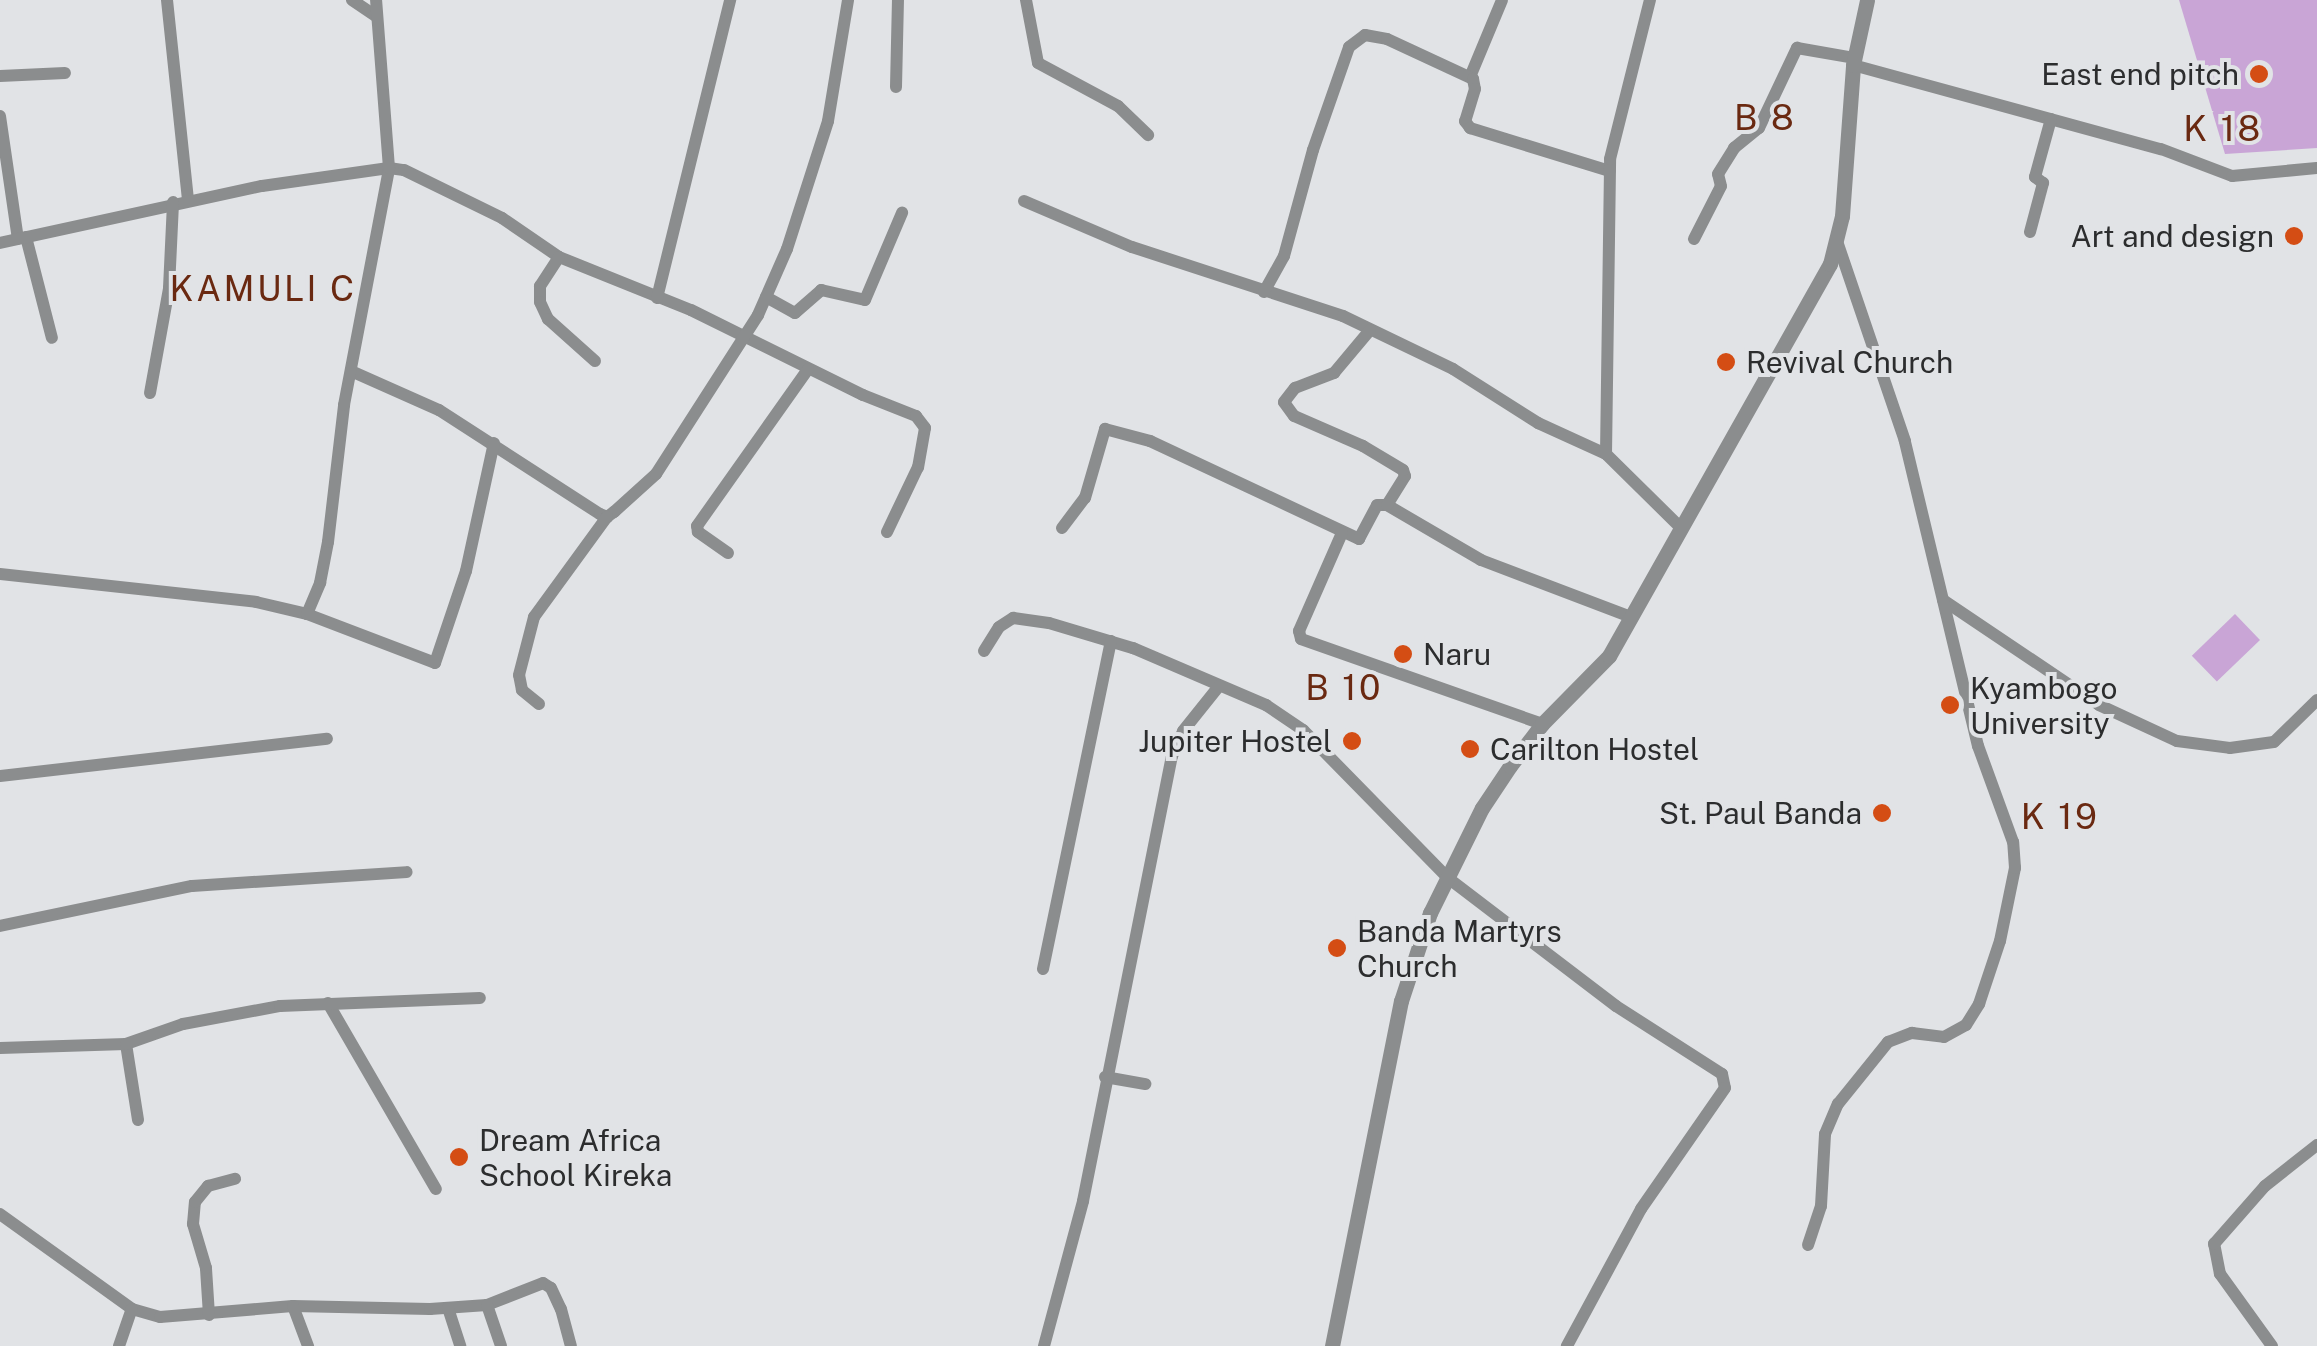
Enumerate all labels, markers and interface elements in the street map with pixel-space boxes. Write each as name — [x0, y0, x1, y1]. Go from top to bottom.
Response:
place label: East end pitch — [2041, 56, 2239, 92]
marker: East end pitch — [2248, 63, 2270, 85]
district label: B 8 — [1734, 97, 1796, 139]
district label: K 18 — [2183, 108, 2263, 150]
place label: Art and design — [2070, 218, 2274, 254]
marker: Art and design — [2283, 225, 2305, 247]
district label: KAMULI C — [169, 268, 357, 310]
place label: Revival Church — [1746, 344, 1953, 380]
marker: Revival Church — [1715, 351, 1737, 373]
place label: Naru — [1423, 636, 1491, 672]
marker: Naru — [1392, 643, 1414, 665]
district label: B 10 — [1305, 667, 1383, 709]
place label: Kyambogo University — [1970, 670, 2117, 740]
marker: Kyambogo University — [1939, 694, 1961, 716]
place label: Jupiter Hostel — [1138, 723, 1332, 759]
marker: Jupiter Hostel — [1341, 730, 1363, 752]
place label: Carilton Hostel — [1490, 731, 1699, 767]
marker: Carilton Hostel — [1459, 738, 1481, 760]
place label: St. Paul Banda — [1659, 795, 1862, 831]
district label: K 19 — [2021, 796, 2099, 838]
marker: St. Paul Banda — [1871, 802, 1893, 824]
place label: Banda Martyrs Church — [1357, 913, 1562, 984]
marker: Banda Martyrs Church — [1326, 937, 1348, 959]
place label: Dream Africa School Kireka — [479, 1122, 672, 1192]
marker: Dream Africa School Kireka — [448, 1146, 470, 1168]

